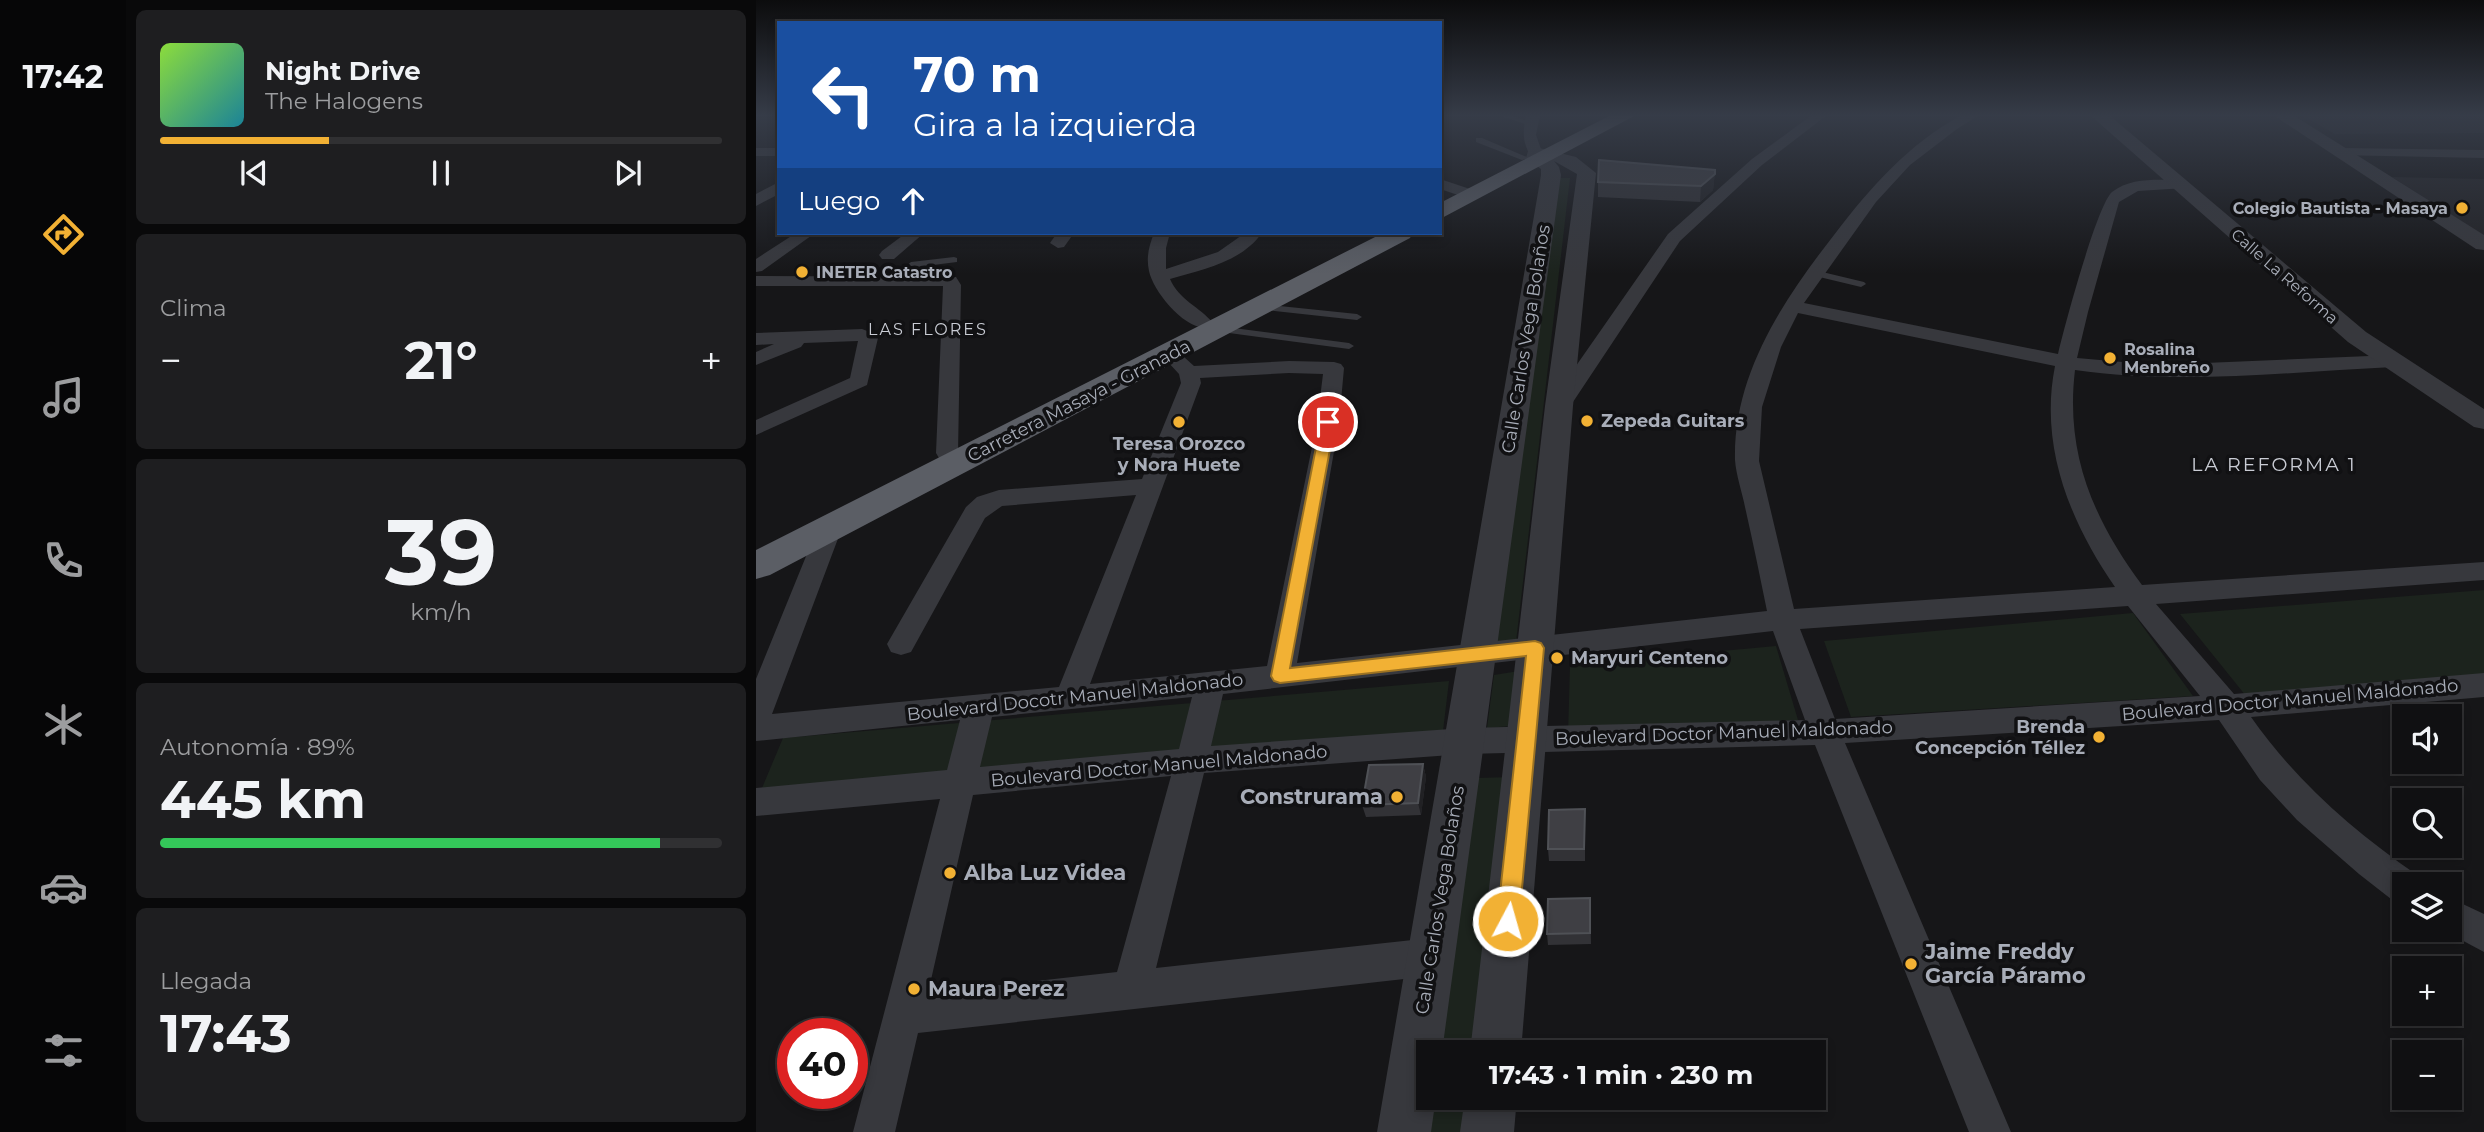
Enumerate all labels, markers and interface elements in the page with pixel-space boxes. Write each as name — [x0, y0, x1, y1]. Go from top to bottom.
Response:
text: 70 m — [913, 45, 1041, 104]
icon: left — [798, 49, 889, 140]
text: Night Drive — [265, 55, 421, 87]
text: 17:42 — [22, 57, 104, 96]
text: The Halogens — [265, 87, 423, 115]
text: Gira a la izquierda — [913, 105, 1197, 144]
icon: previous — [235, 154, 273, 192]
icon: pause — [422, 154, 460, 192]
icon: next — [609, 154, 647, 192]
icon: ahead — [894, 182, 932, 220]
text: Luego — [798, 185, 880, 217]
place label: Colegio Bautista - Masaya — [2233, 199, 2448, 218]
marker: Colegio Bautista - Masaya — [2454, 200, 2470, 216]
icon: directions — [39, 210, 88, 259]
street label: Calle Carlos Vega Bolaños — [1497, 223, 1555, 455]
street label: Calle La Reforma — [2227, 225, 2342, 328]
place label: INETER Catastro — [816, 263, 952, 282]
marker: INETER Catastro — [794, 264, 810, 280]
text: Clima — [160, 294, 227, 322]
district label: LAS FLORES — [868, 320, 988, 339]
text: 21° — [405, 329, 477, 392]
street label: Carretera Masaya - Granada — [964, 335, 1194, 467]
text: − — [160, 337, 182, 384]
text: + — [700, 337, 722, 384]
place label: Rosalina Menbreño — [2124, 340, 2210, 377]
marker: Rosalina Menbreño — [2102, 350, 2118, 366]
icon: music — [39, 373, 88, 422]
pin — [1298, 392, 1358, 452]
icon: arrive — [1309, 403, 1347, 441]
place label: Zepeda Guitars — [1601, 410, 1745, 432]
marker: Zepeda Guitars — [1579, 413, 1595, 429]
marker: Teresa Orozco y Nora Huete — [1171, 414, 1187, 430]
place label: Teresa Orozco y Nora Huete — [1113, 433, 1246, 476]
district label: LA REFORMA 1 — [2191, 453, 2357, 476]
text: 39 — [385, 497, 497, 608]
icon: phone — [39, 536, 88, 585]
text: km/h — [410, 598, 472, 626]
place label: Maryuri Centeno — [1571, 647, 1728, 669]
marker: Maryuri Centeno — [1549, 650, 1565, 666]
street label: Boulevard Docotr Manuel Maldonado — [906, 668, 1244, 726]
street label: Boulevard Doctor Manuel Maldonado — [2121, 674, 2459, 726]
icon: climate — [39, 700, 88, 749]
map controls — [2392, 704, 2462, 1110]
button: sound — [2392, 704, 2462, 774]
street label: Boulevard Doctor Manuel Maldonado — [1555, 716, 1893, 750]
place label: Brenda Concepción Téllez — [1915, 716, 2085, 759]
marker: Brenda Concepción Téllez — [2091, 729, 2107, 745]
text: Autonomía · 89% — [160, 733, 355, 761]
street label: Boulevard Doctor Manuel Maldonado — [990, 740, 1328, 792]
text: 445 km — [160, 768, 366, 831]
place label: Construrama — [1240, 784, 1383, 809]
street label: Calle Carlos Vega Bolaños — [1411, 784, 1469, 1016]
button: search — [2392, 788, 2462, 858]
marker: Construrama — [1389, 789, 1405, 805]
place label: Alba Luz Videa — [963, 860, 1126, 885]
icon: car — [39, 863, 88, 912]
marker: Alba Luz Videa — [942, 865, 958, 881]
button: layers — [2392, 872, 2462, 942]
position arrow — [1471, 884, 1545, 958]
place label: Jaime Freddy García Páramo — [1924, 939, 2086, 988]
marker: Jaime Freddy García Páramo — [1903, 956, 1919, 972]
button: + — [2392, 956, 2462, 1026]
text: Llegada — [160, 967, 252, 995]
place label: Maura Perez — [928, 976, 1064, 1001]
marker: Maura Perez — [906, 981, 922, 997]
text: 17:43 — [160, 1002, 291, 1065]
speed limit sign: 40 — [777, 1018, 868, 1109]
icon: filters — [39, 1026, 88, 1075]
button: − — [2392, 1040, 2462, 1110]
text: 17:43 · 1 min · 230 m — [1489, 1059, 1753, 1091]

